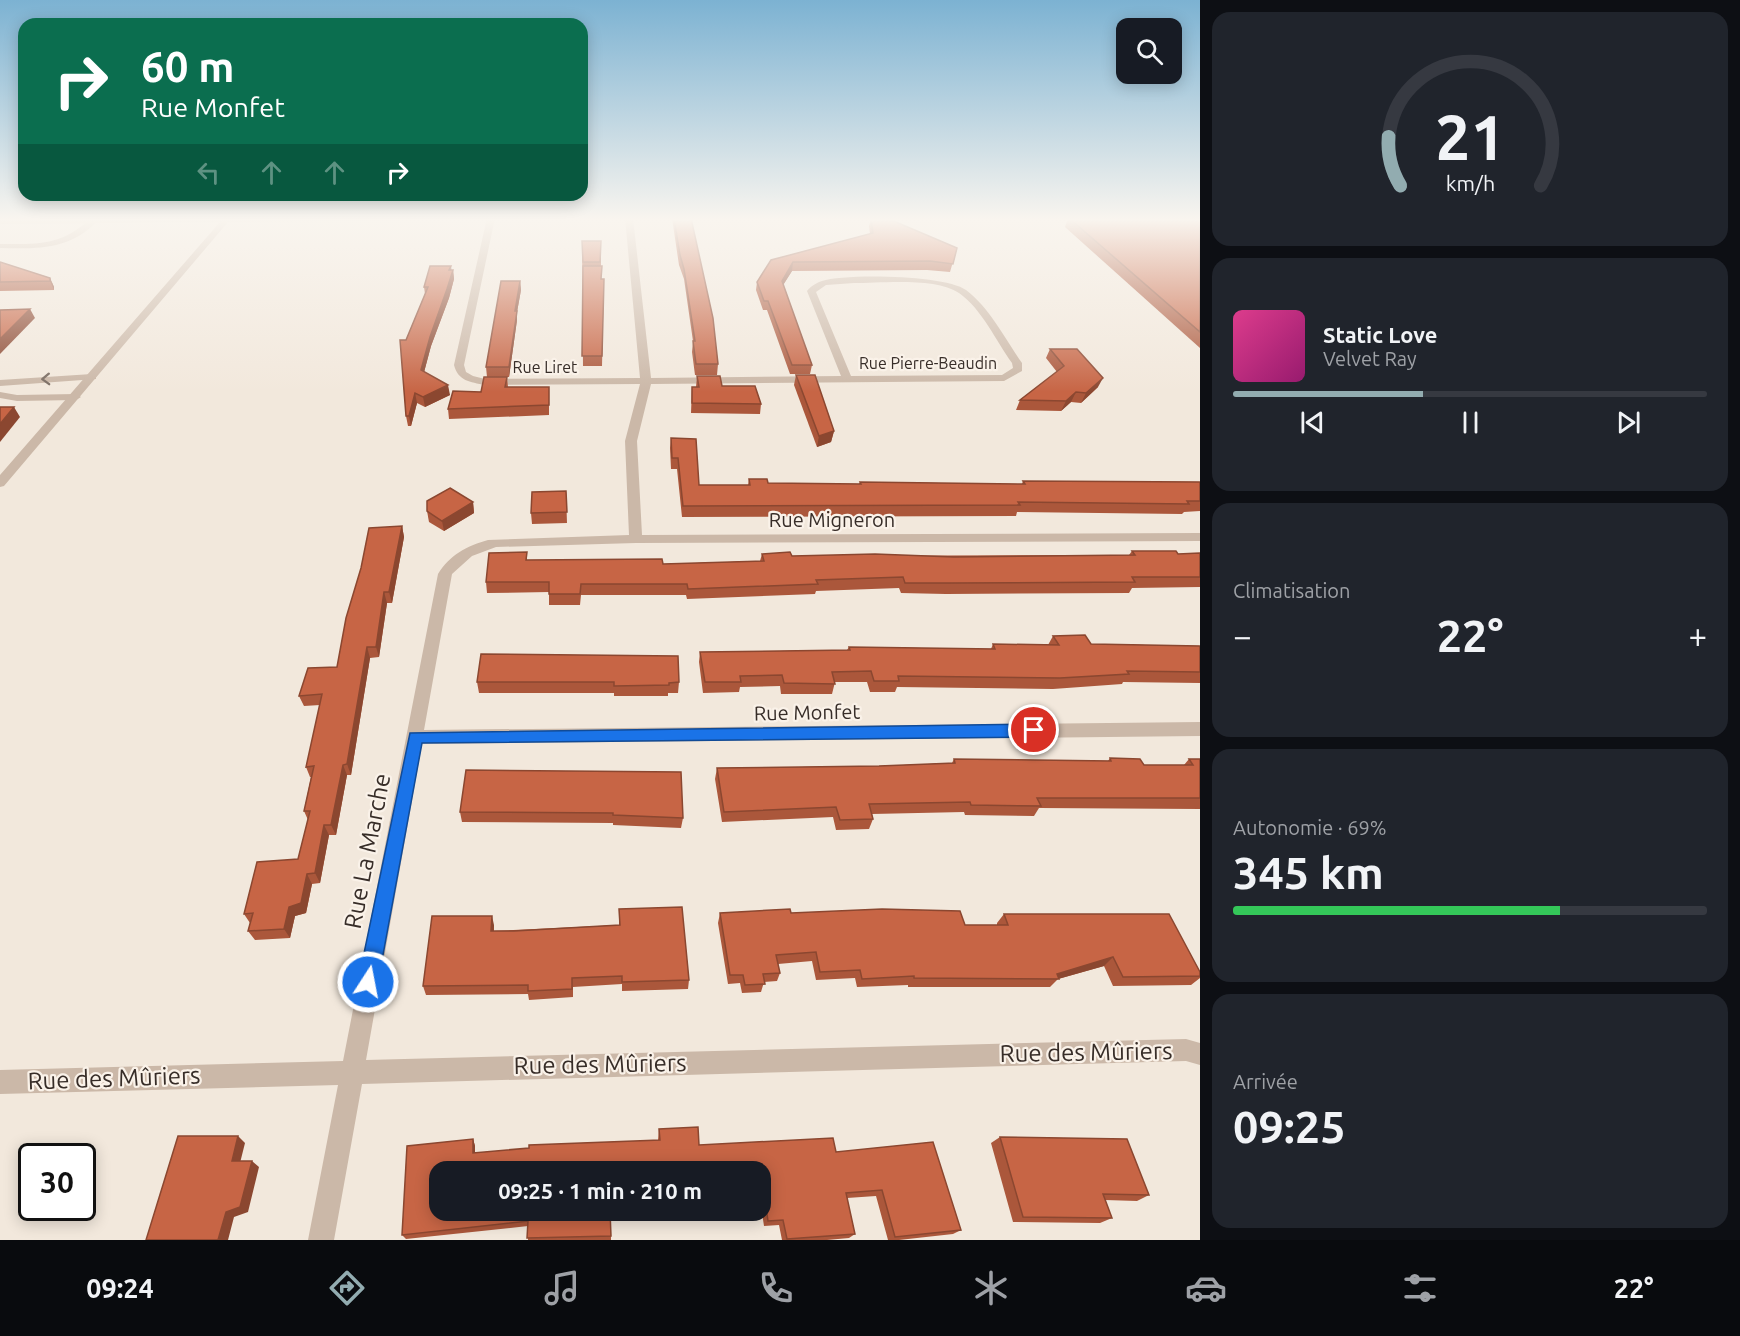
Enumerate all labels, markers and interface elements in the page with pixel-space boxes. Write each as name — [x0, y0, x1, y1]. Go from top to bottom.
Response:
map controls — [1116, 18, 1182, 84]
button: search — [1116, 18, 1182, 84]
icon: right — [42, 42, 120, 120]
text: 60 m — [141, 43, 235, 90]
text: Rue Monfet — [141, 92, 285, 122]
text: 21 — [1435, 102, 1505, 172]
icon: left — [192, 156, 225, 189]
icon: ahead — [255, 156, 288, 189]
icon: ahead — [318, 156, 351, 189]
icon: right — [381, 156, 414, 189]
text: km/h — [1445, 171, 1495, 195]
text: Static Love — [1323, 322, 1438, 347]
text: Velvet Ray — [1323, 347, 1417, 370]
street label: Rue Pierre-Beaudin — [859, 354, 997, 372]
street label: Rue Liret — [513, 358, 578, 376]
one-way arrow — [41, 372, 50, 385]
icon: previous — [1296, 406, 1329, 439]
icon: pause — [1454, 406, 1487, 439]
icon: next — [1612, 406, 1645, 439]
street label: Rue Migneron — [769, 508, 895, 531]
text: Climatisation — [1233, 579, 1350, 602]
text: 22° — [1437, 610, 1503, 661]
text: − — [1233, 617, 1252, 654]
text: + — [1688, 617, 1707, 654]
street label: Rue Monfet — [754, 700, 861, 724]
pin — [1008, 704, 1059, 755]
icon: arrive — [1017, 713, 1050, 746]
street label: Rue La Marche — [339, 771, 395, 931]
text: Autonomie · 69% — [1233, 816, 1387, 839]
text: 345 km — [1233, 847, 1384, 898]
position arrow — [336, 950, 400, 1014]
street label: Rue des Mûriers — [999, 1037, 1173, 1067]
street label: Rue des Mûriers — [513, 1049, 687, 1079]
street label: Rue des Mûriers — [27, 1061, 201, 1095]
text: Arrivée — [1233, 1070, 1298, 1093]
text: 09:25 — [1233, 1101, 1346, 1152]
speed limit sign: 30 — [18, 1143, 96, 1221]
text: 09:25 · 1 min · 210 m — [498, 1178, 702, 1203]
icon: directions — [326, 1267, 368, 1309]
icon: music — [541, 1267, 583, 1309]
icon: phone — [755, 1267, 797, 1309]
icon: climate — [970, 1267, 1012, 1309]
icon: car — [1185, 1267, 1227, 1309]
icon: filters — [1399, 1267, 1441, 1309]
text: 09:24 — [86, 1273, 154, 1303]
text: 22° — [1614, 1273, 1654, 1303]

